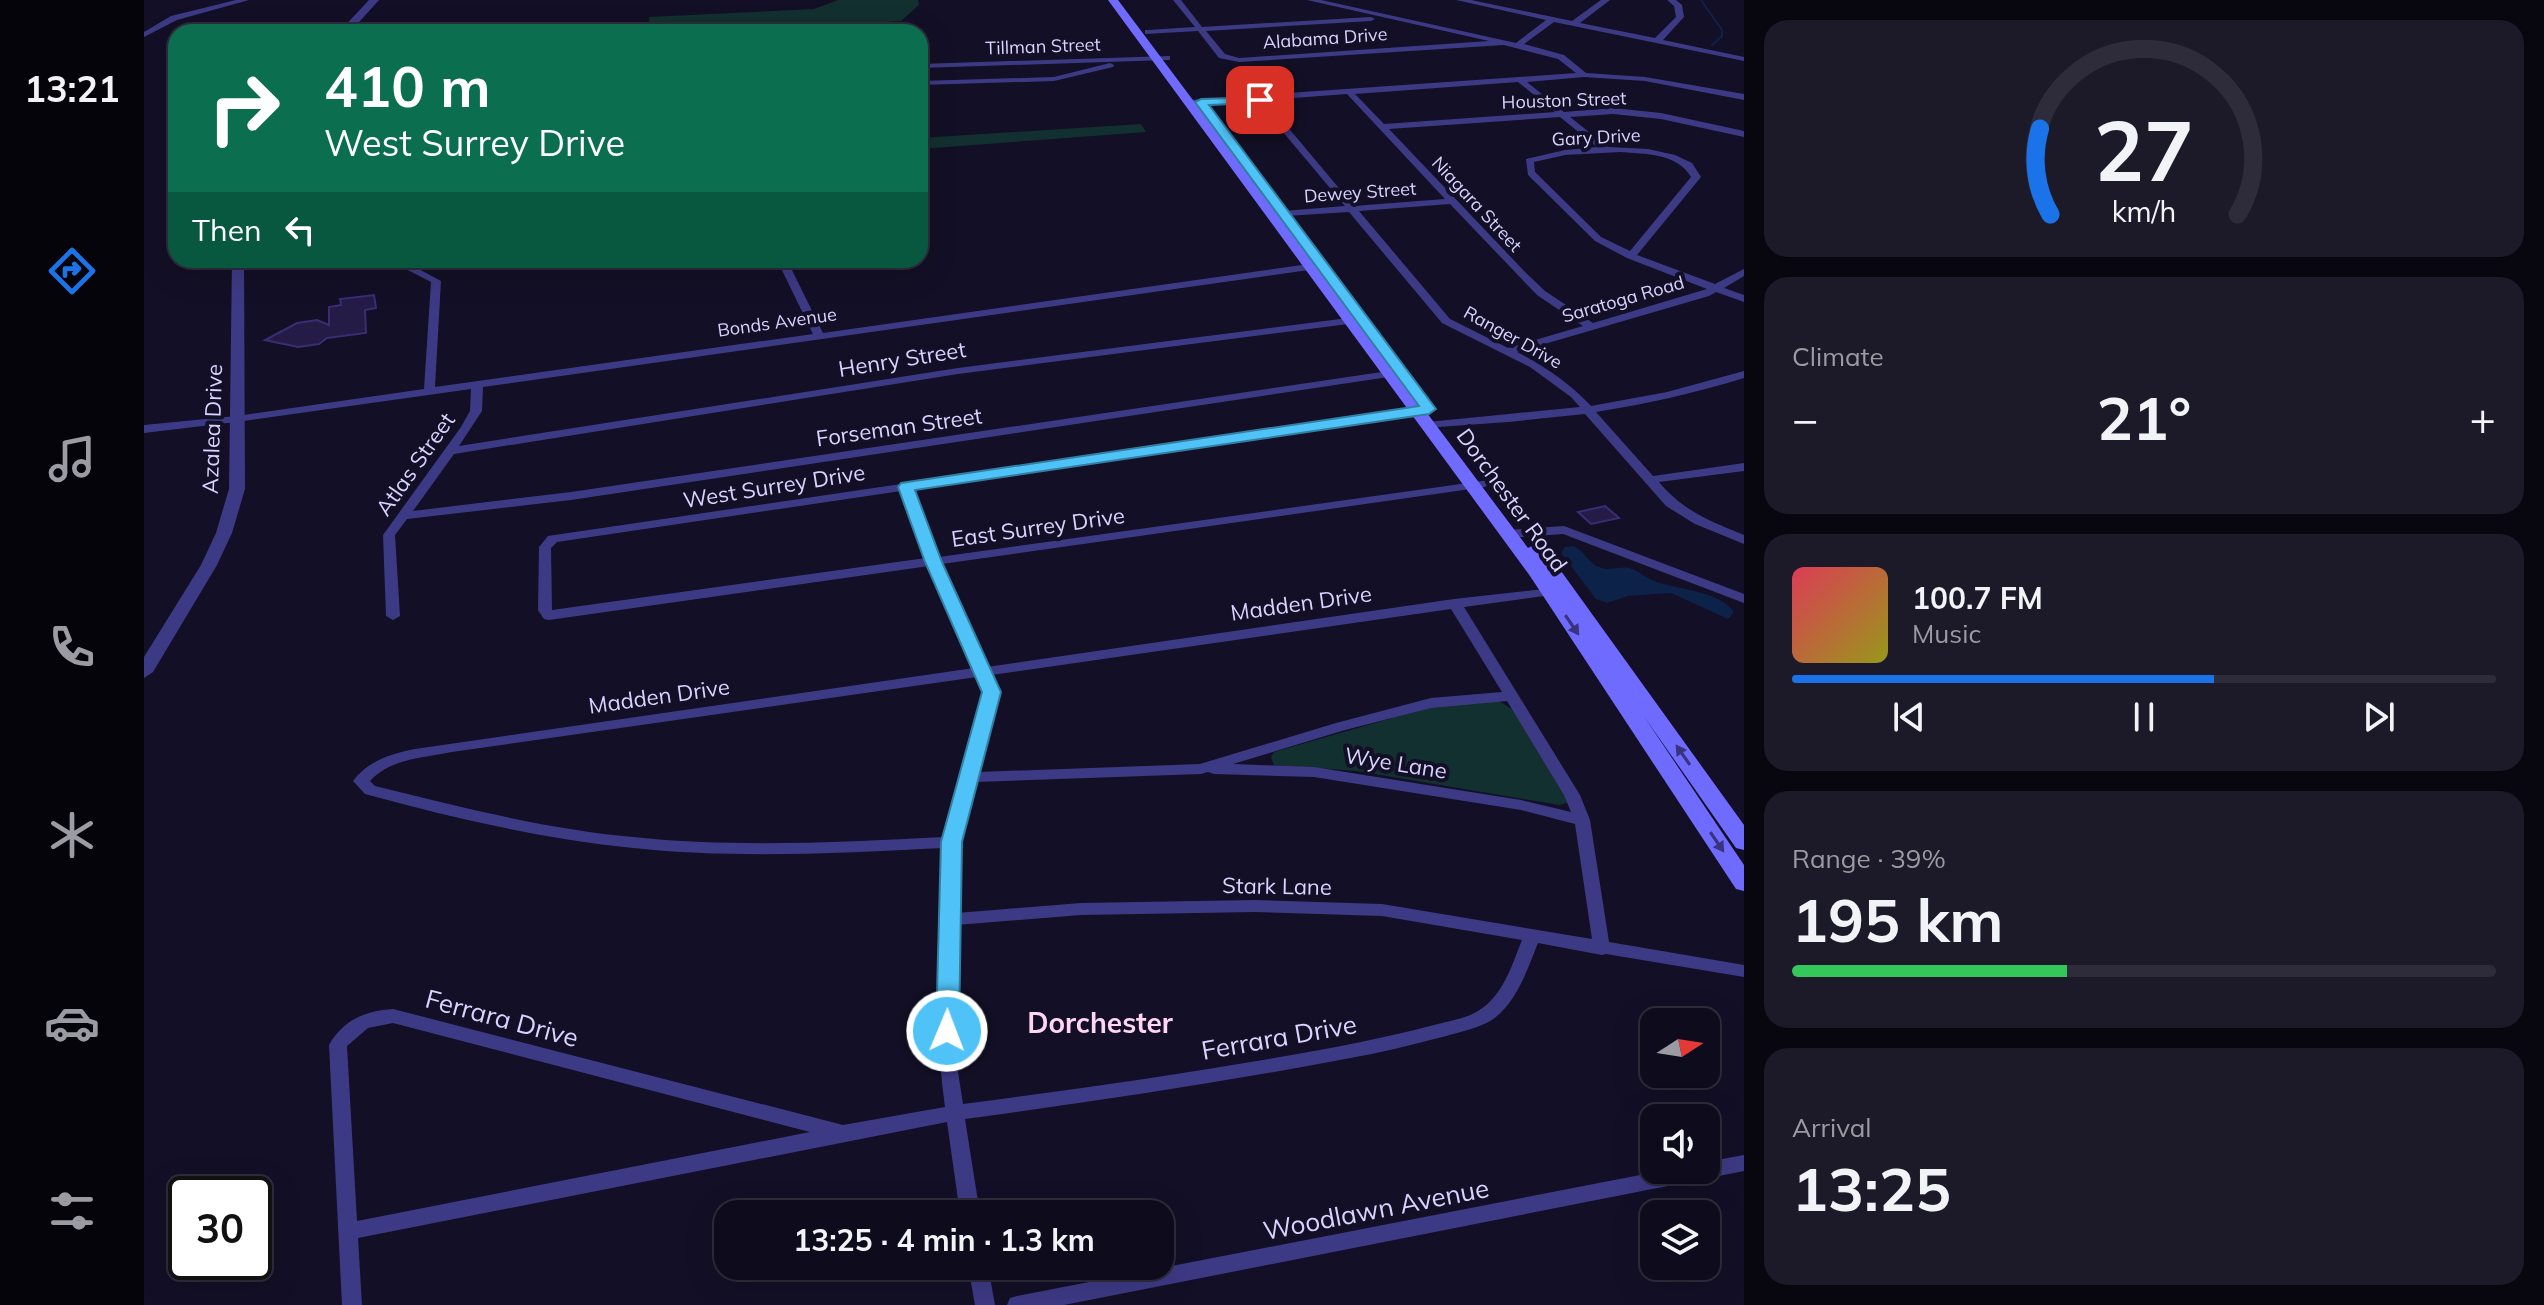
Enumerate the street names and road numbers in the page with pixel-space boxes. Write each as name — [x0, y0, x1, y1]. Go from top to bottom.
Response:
street label: Alabama Drive — [1262, 22, 1388, 54]
street label: Tillman Street — [985, 32, 1101, 60]
street label: Houston Street — [1501, 86, 1627, 114]
street label: Gary Drive — [1551, 123, 1641, 151]
street label: Niagara Street — [1427, 152, 1527, 256]
street label: Dewey Street — [1303, 177, 1417, 207]
street label: Saratoga Road — [1559, 271, 1687, 327]
street label: Ranger Drive — [1460, 300, 1566, 374]
street label: Bonds Avenue — [716, 302, 838, 342]
street label: Henry Street — [836, 335, 968, 383]
street label: Azalea Drive — [196, 364, 228, 494]
street label: Forseman Street — [814, 401, 984, 453]
street label: Atlas Street — [369, 407, 461, 521]
street label: Dorchester Road — [1451, 423, 1573, 577]
street label: West Surrey Drive — [681, 458, 867, 514]
street label: East Surrey Drive — [949, 501, 1127, 553]
street label: Madden Drive — [1229, 579, 1373, 627]
street label: Madden Drive — [587, 672, 731, 720]
street label: Wye Lane — [1343, 741, 1449, 785]
street label: Stark Lane — [1222, 871, 1332, 901]
street label: Ferrara Drive — [422, 982, 582, 1054]
street label: Ferrara Drive — [1199, 1007, 1359, 1067]
street label: Woodlawn Avenue — [1260, 1171, 1492, 1247]

